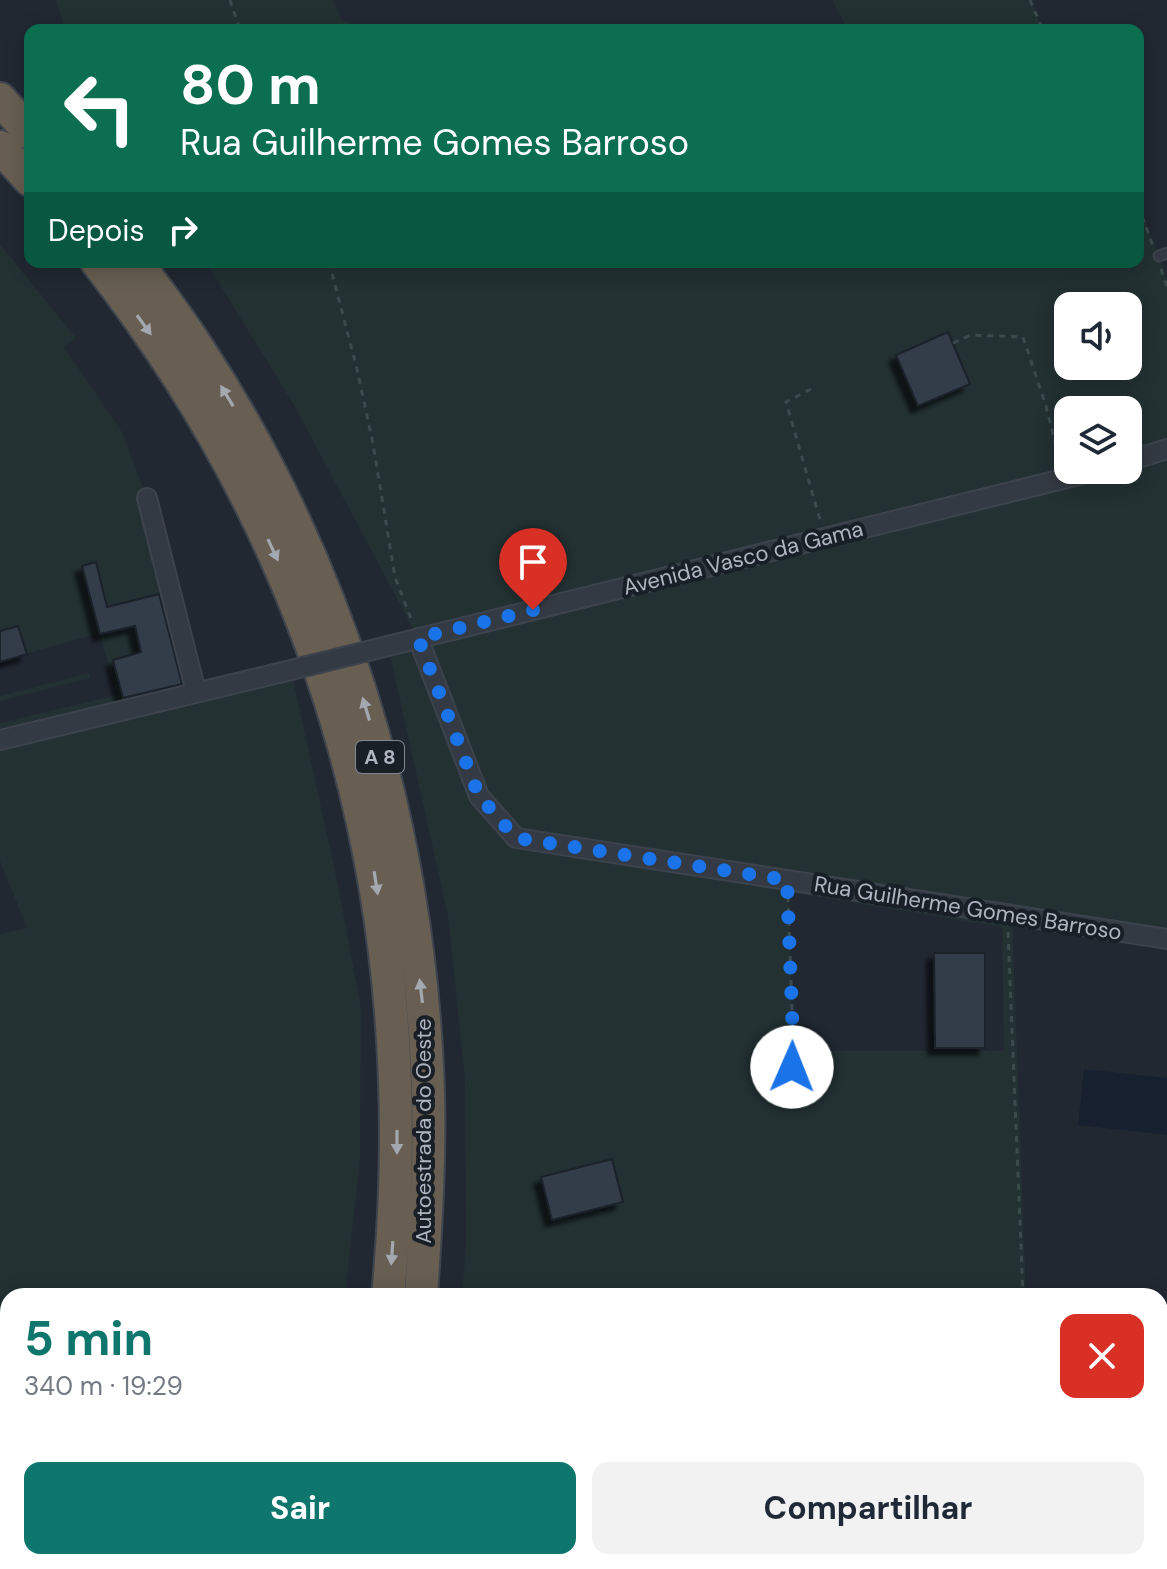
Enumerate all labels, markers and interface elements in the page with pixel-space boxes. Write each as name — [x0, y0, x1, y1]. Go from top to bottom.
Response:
text: 80 m — [180, 48, 321, 121]
icon: left — [48, 56, 152, 160]
text: Rua Guilherme Gomes Barroso — [180, 119, 689, 166]
icon: right — [161, 208, 205, 252]
text: Depois — [48, 211, 145, 250]
map controls — [1054, 292, 1142, 484]
button: sound — [1054, 292, 1142, 380]
one-way arrow — [135, 314, 151, 335]
one-way arrow — [220, 384, 235, 407]
button: layers — [1054, 396, 1142, 484]
street label: Avenida Vasco da Gama — [620, 514, 866, 602]
pin — [499, 528, 567, 610]
one-way arrow — [266, 538, 280, 561]
icon: arrive — [511, 540, 555, 584]
one-way arrow — [359, 697, 372, 721]
road number: A 8 — [356, 741, 404, 773]
street label: Rua Guilherme Gomes Barroso — [812, 869, 1124, 947]
one-way arrow — [370, 871, 383, 896]
one-way arrow — [415, 978, 428, 1003]
street label: Autoestrada do Oeste — [409, 1018, 438, 1244]
position arrow — [750, 1025, 834, 1109]
one-way arrow — [390, 1130, 403, 1155]
one-way arrow — [385, 1241, 398, 1266]
text: 5 min — [24, 1307, 153, 1370]
button: close — [1060, 1314, 1144, 1398]
text: 340 m · 19:29 — [24, 1369, 183, 1403]
button: Sair — [24, 1462, 576, 1554]
button: Compartilhar — [592, 1462, 1144, 1554]

